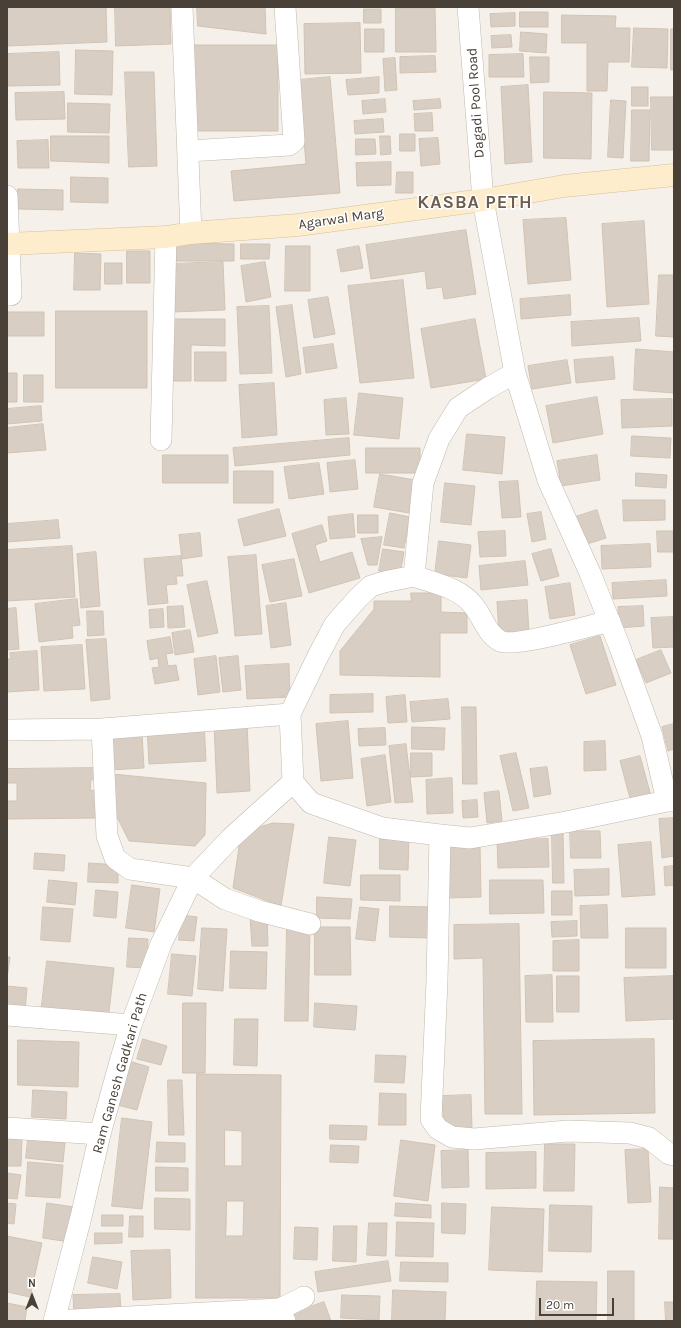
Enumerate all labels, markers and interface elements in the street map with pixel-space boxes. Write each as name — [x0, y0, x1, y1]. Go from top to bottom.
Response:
street label: Dagadi Pool Road — [464, 47, 488, 159]
district label: KASBA PETH — [417, 192, 533, 214]
street label: Agarwal Marg — [297, 205, 385, 233]
street label: Ram Ganesh Gadkari Path — [89, 991, 151, 1155]
north arrow — [12, 1276, 52, 1316]
text: N — [28, 1277, 36, 1290]
scale bar — [541, 1290, 616, 1316]
text: 20 m — [546, 1298, 574, 1312]

